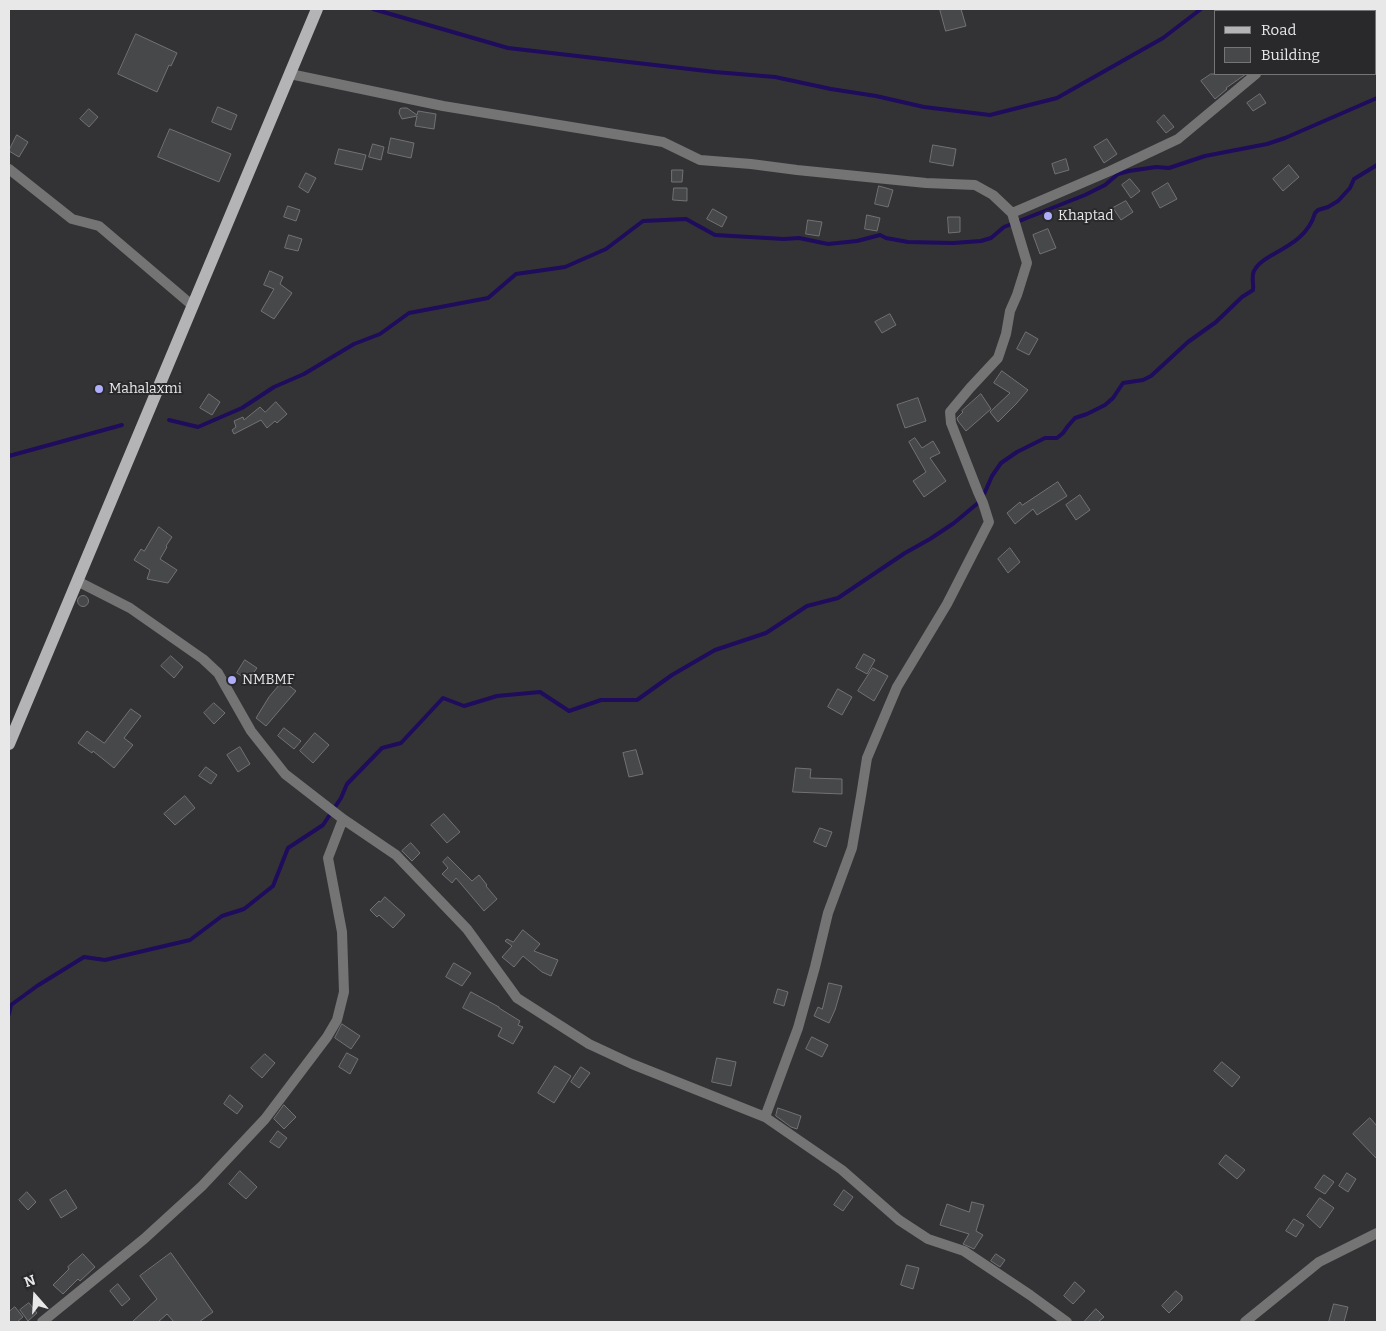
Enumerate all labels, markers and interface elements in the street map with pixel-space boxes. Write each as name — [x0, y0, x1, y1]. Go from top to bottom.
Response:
legend — [1214, 10, 1376, 75]
text: Road — [1261, 21, 1296, 39]
text: Building — [1261, 46, 1320, 64]
place label: Khaptad — [1058, 208, 1114, 224]
marker: Khaptad — [1042, 210, 1054, 222]
place label: Mahalaxmi — [109, 381, 182, 397]
marker: Mahalaxmi — [93, 383, 105, 395]
place label: NMBMF — [242, 672, 295, 688]
marker: NMBMF — [226, 674, 238, 686]
north arrow — [10, 1271, 60, 1321]
text: N — [22, 1272, 38, 1291]

